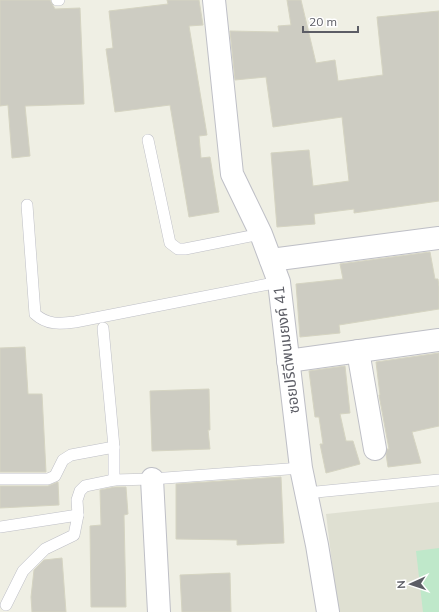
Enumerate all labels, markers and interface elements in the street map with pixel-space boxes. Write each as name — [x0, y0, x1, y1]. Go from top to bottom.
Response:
scale bar — [303, 8, 358, 34]
text: 20 m — [309, 14, 337, 29]
street label: ซอยปรีดีพนมยงค์ 41 — [269, 285, 303, 415]
north arrow — [391, 564, 431, 604]
text: N — [394, 580, 408, 589]

